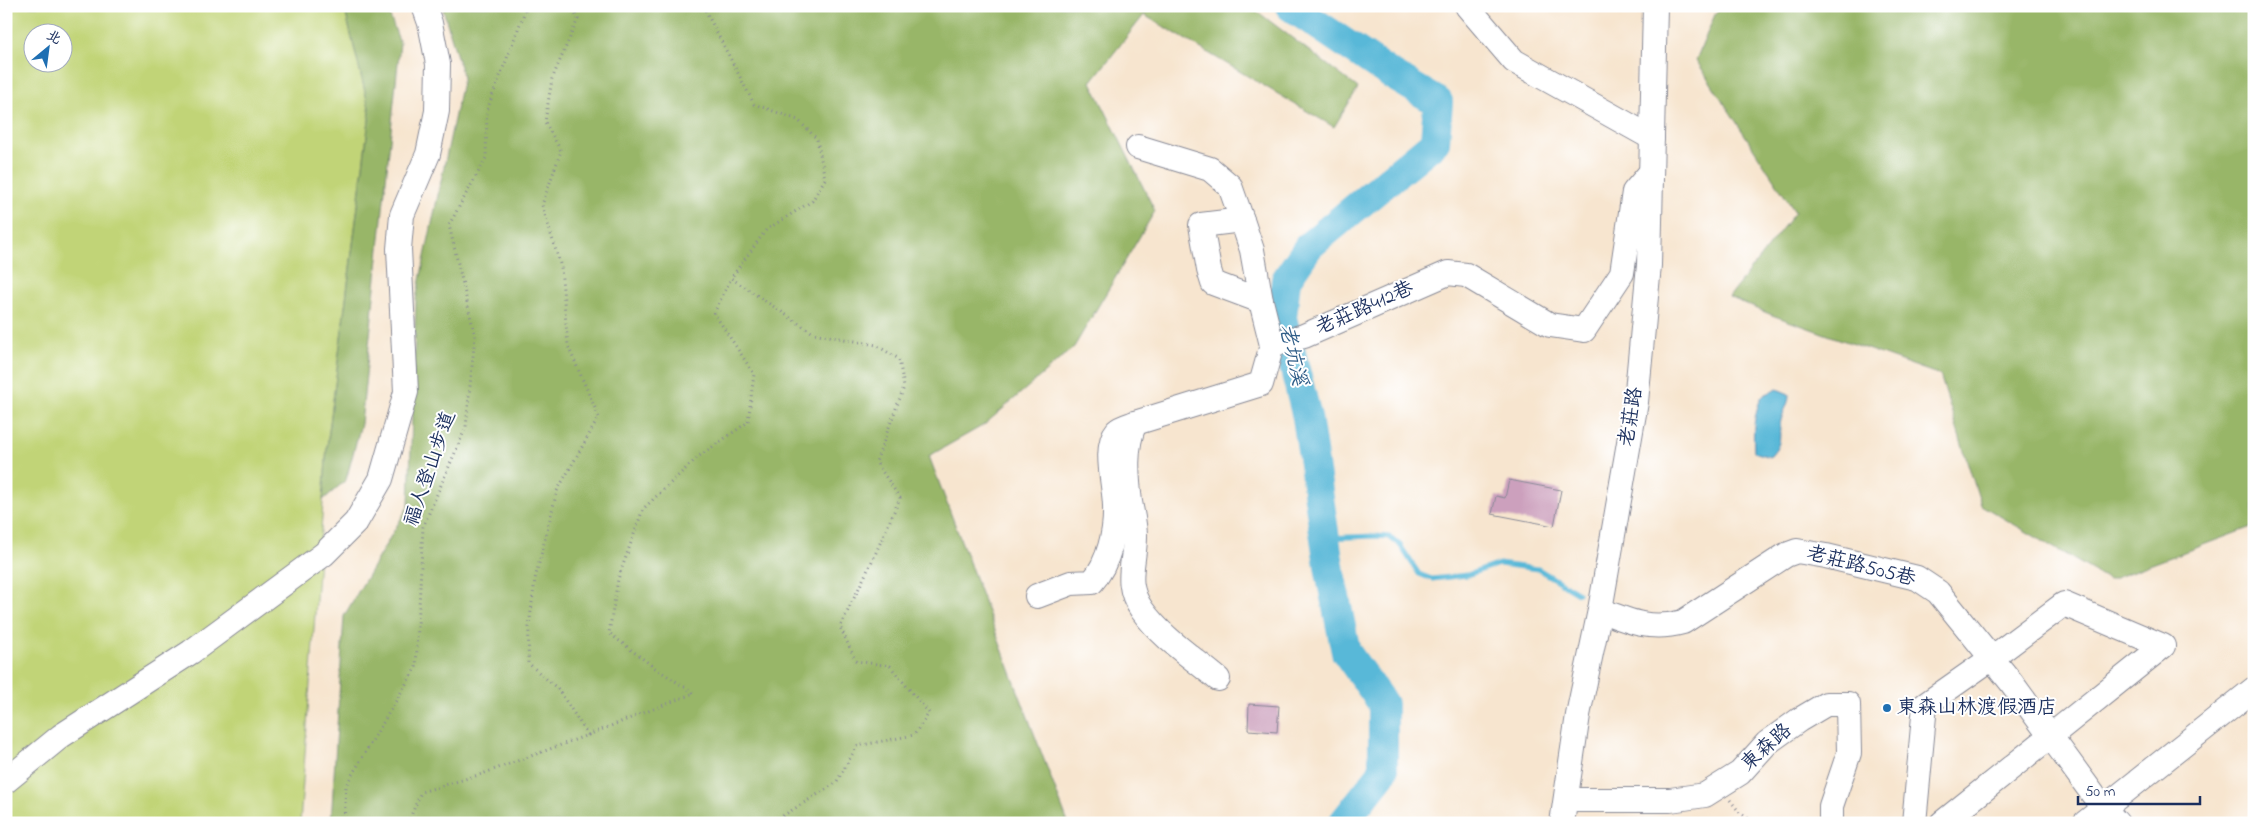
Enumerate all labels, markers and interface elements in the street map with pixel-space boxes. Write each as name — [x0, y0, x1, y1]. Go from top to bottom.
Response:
north arrow — [22, 22, 72, 72]
text: 北 — [42, 25, 65, 51]
street label: 老莊路412巷 — [1311, 274, 1420, 344]
water label: 老坑溪 — [1270, 321, 1314, 390]
street label: 老莊路 — [1613, 384, 1651, 449]
street label: 福人登山步道 — [398, 408, 464, 530]
street label: 老莊路505巷 — [1803, 539, 1920, 595]
place label: 東森山林渡假酒店 — [1897, 694, 2057, 723]
marker: 東森山林渡假酒店 — [1881, 702, 1893, 714]
street label: 東森路 — [1735, 716, 1800, 779]
scale bar — [2078, 774, 2200, 806]
text: 50 m — [2085, 781, 2116, 803]

